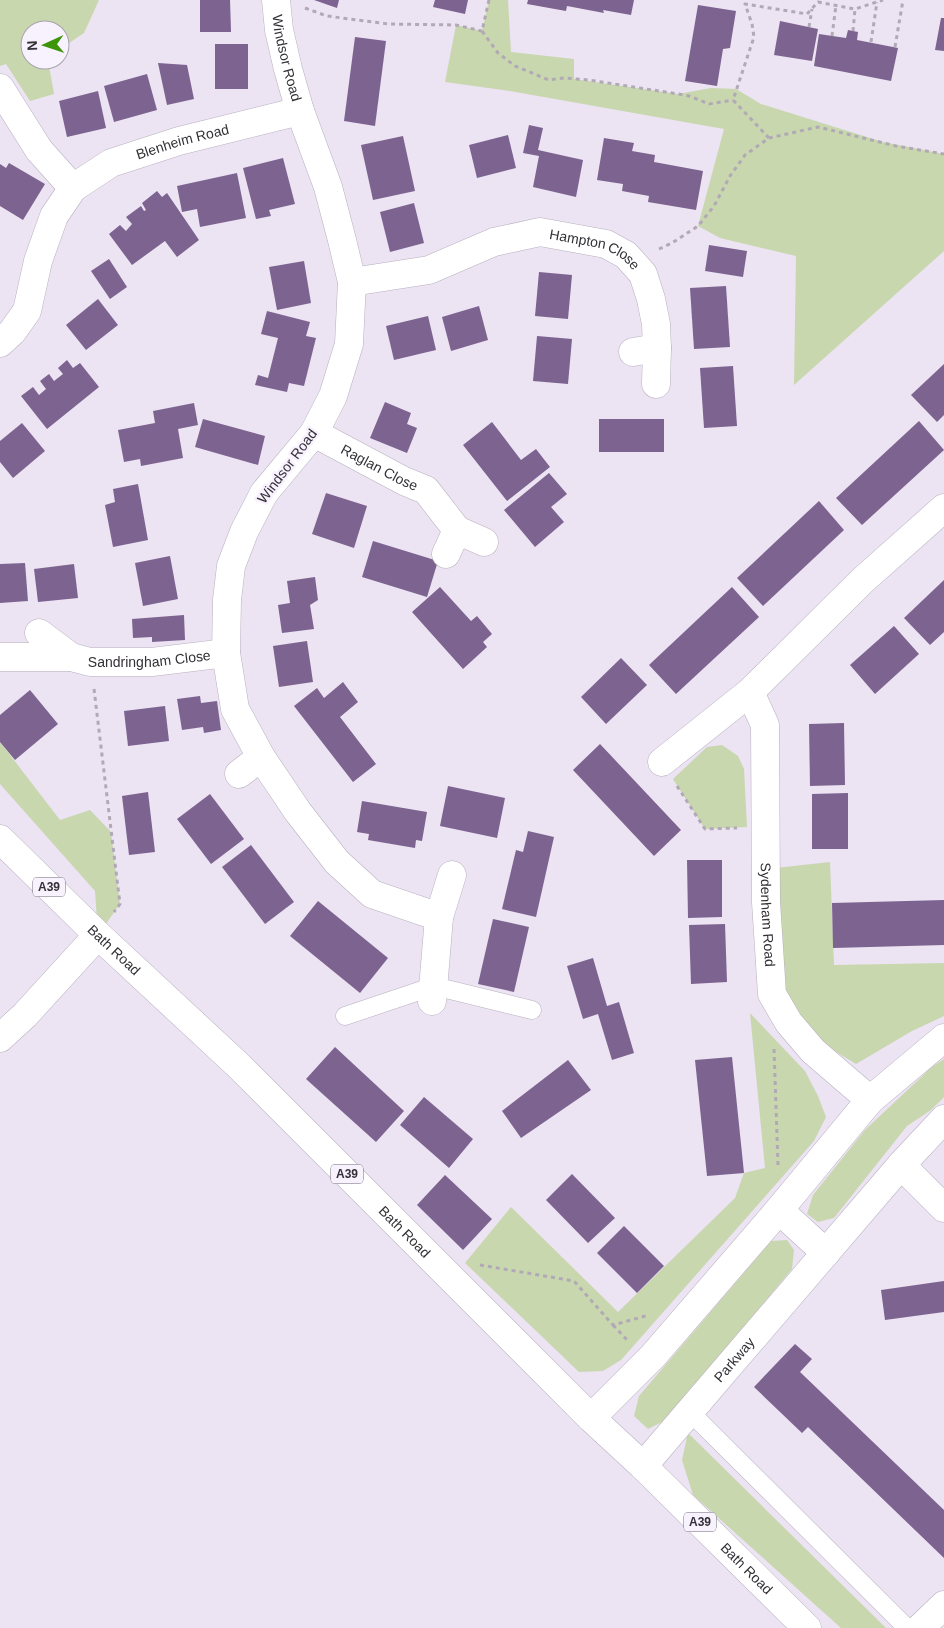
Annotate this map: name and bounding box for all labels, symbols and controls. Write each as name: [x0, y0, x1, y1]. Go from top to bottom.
street label: Windsor Road: [269, 14, 305, 103]
north arrow: [20, 20, 70, 70]
text: N: [24, 40, 40, 51]
street label: Blenheim Road: [134, 121, 231, 162]
street label: Hampton Close: [548, 226, 643, 273]
street label: Windsor Road: [254, 426, 320, 506]
street label: Raglan Close: [338, 441, 420, 494]
street label: Sandringham Close: [88, 647, 212, 670]
street label: Sydenham Road: [758, 863, 778, 967]
road number: A39: [33, 878, 65, 896]
street label: Bath Road: [84, 921, 144, 978]
road number: A39: [331, 1164, 363, 1184]
street label: Bath Road: [376, 1203, 434, 1261]
street label: Parkway: [711, 1334, 758, 1385]
road number: A39: [684, 1512, 716, 1531]
street label: Bath Road: [718, 1539, 776, 1597]

